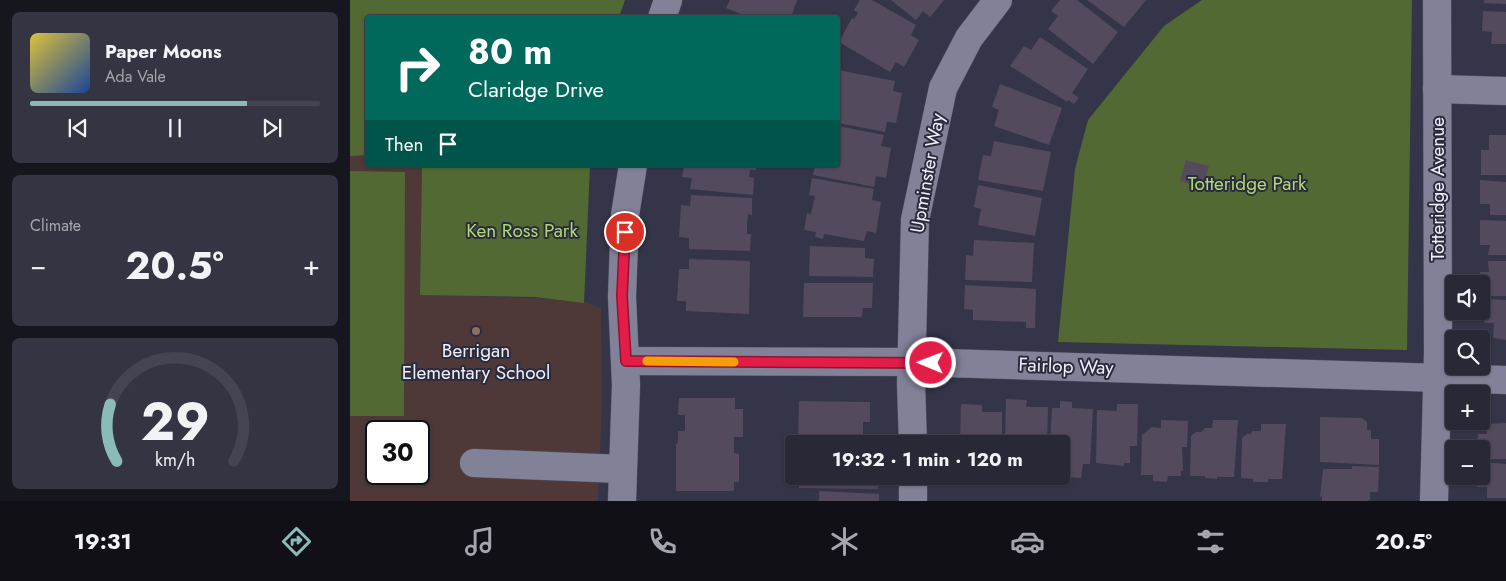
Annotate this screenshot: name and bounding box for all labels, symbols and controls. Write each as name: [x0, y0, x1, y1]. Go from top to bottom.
text: 80 m: [468, 27, 552, 77]
icon: right: [385, 35, 450, 100]
text: Paper Moons: [105, 38, 222, 65]
text: Ada Vale: [105, 65, 166, 88]
text: Claridge Drive: [468, 73, 604, 105]
street label: Upminster Way: [903, 110, 951, 235]
icon: previous: [64, 114, 92, 142]
icon: pause: [161, 114, 189, 142]
icon: next: [258, 114, 286, 142]
street label: Totteridge Avenue: [1424, 117, 1451, 261]
icon: arrive: [434, 130, 462, 158]
text: Then: [385, 131, 424, 158]
park label: Totteridge Park: [1188, 170, 1307, 197]
pin: [604, 211, 646, 253]
text: Climate: [30, 214, 81, 237]
park label: Ken Ross Park: [466, 217, 578, 244]
icon: arrive: [611, 218, 639, 246]
text: 20.5°: [126, 238, 224, 293]
text: −: [30, 245, 47, 286]
text: +: [303, 245, 320, 286]
map controls: [1445, 275, 1490, 485]
button: sound: [1445, 275, 1490, 320]
marker: Berrigan Elementary School: [470, 325, 482, 337]
button: search: [1445, 330, 1490, 375]
position arrow: [904, 336, 956, 388]
place label: Berrigan Elementary School: [402, 337, 550, 386]
street label: Fairlop Way: [1018, 351, 1115, 381]
text: 29: [141, 384, 209, 460]
button: +: [1445, 385, 1490, 430]
speed limit sign: 30: [365, 420, 430, 485]
button: −: [1445, 440, 1490, 485]
text: 19:32 · 1 min · 120 m: [832, 446, 1023, 473]
text: km/h: [155, 447, 195, 473]
icon: directions: [279, 524, 314, 559]
icon: music: [462, 524, 497, 559]
icon: phone: [645, 524, 680, 559]
icon: climate: [827, 524, 862, 559]
icon: car: [1010, 524, 1045, 559]
icon: filters: [1193, 524, 1228, 559]
text: 19:31: [74, 525, 132, 557]
text: 20.5°: [1375, 525, 1432, 557]

